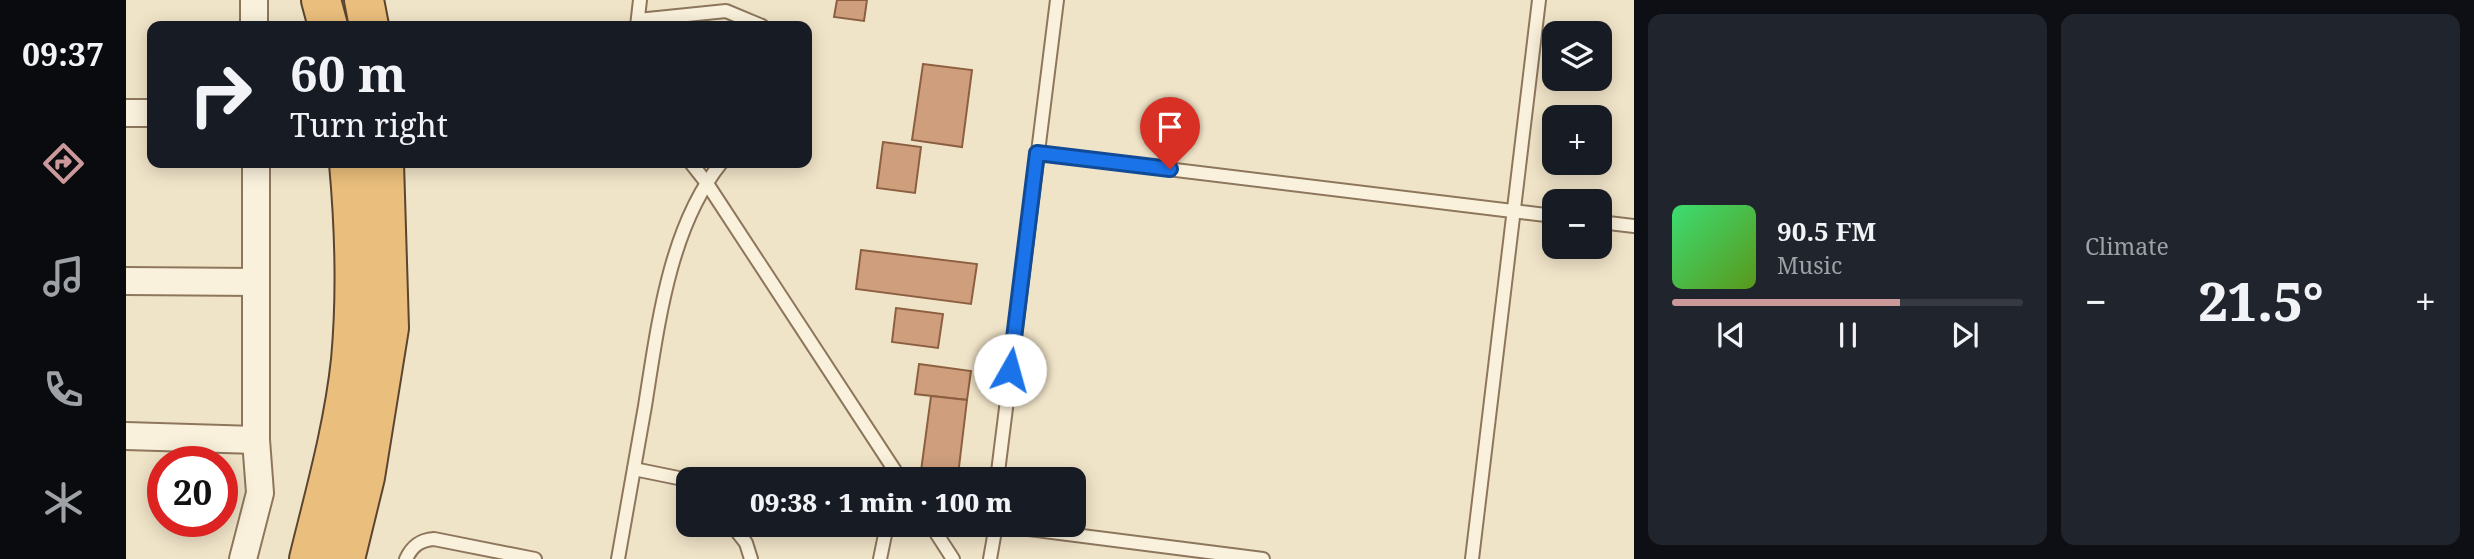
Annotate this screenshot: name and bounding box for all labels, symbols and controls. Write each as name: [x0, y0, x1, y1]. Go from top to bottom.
map controls: [1542, 21, 1612, 259]
button: layers: [1542, 21, 1612, 91]
text: 09:37: [22, 32, 104, 75]
text: 60 m: [290, 40, 406, 106]
icon: right: [175, 49, 266, 140]
pin: [1140, 97, 1200, 169]
text: Turn right: [290, 103, 448, 146]
button: +: [1542, 105, 1612, 175]
icon: arrive: [1151, 108, 1189, 146]
icon: directions: [39, 139, 88, 188]
button: −: [1542, 189, 1612, 259]
text: 90.5 FM: [1777, 213, 1876, 249]
text: Climate: [2085, 230, 2169, 262]
text: Music: [1777, 249, 1842, 281]
icon: music: [39, 252, 88, 301]
text: 21.5°: [2198, 265, 2324, 336]
text: −: [2085, 275, 2107, 327]
text: +: [2415, 275, 2436, 327]
icon: previous: [1712, 316, 1750, 354]
icon: pause: [1829, 316, 1867, 354]
icon: next: [1946, 316, 1984, 354]
position arrow: [973, 333, 1047, 407]
icon: phone: [39, 365, 88, 414]
speed limit sign: 20: [147, 446, 238, 537]
icon: climate: [39, 478, 88, 527]
text: 09:38 · 1 min · 100 m: [750, 484, 1012, 520]

